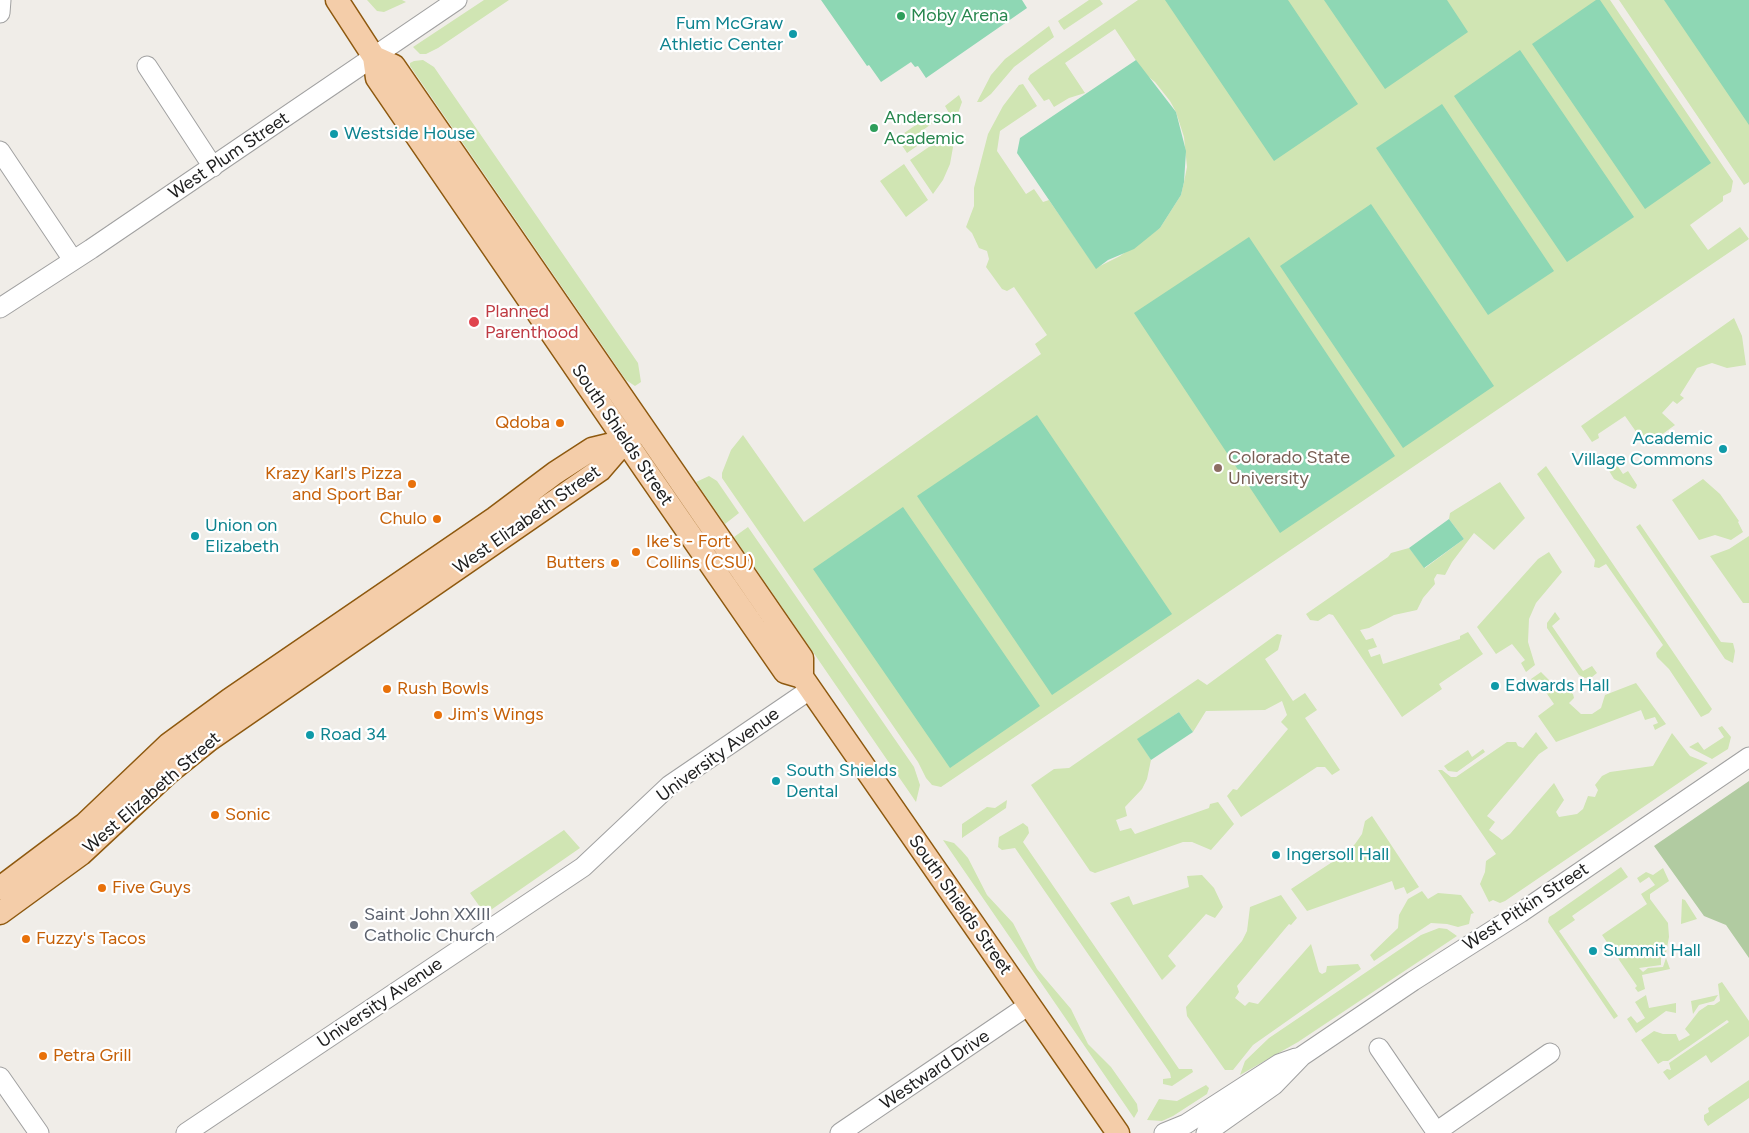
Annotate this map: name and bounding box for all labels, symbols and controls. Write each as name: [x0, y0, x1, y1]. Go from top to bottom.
place label: Moby Arena: [911, 5, 1008, 27]
marker: Moby Arena: [895, 10, 907, 22]
place label: Fum McGraw Athletic Center: [659, 13, 783, 56]
marker: Fum McGraw Athletic Center: [787, 28, 799, 40]
place label: Anderson Academic: [884, 107, 965, 150]
street label: West Plum Street: [165, 108, 293, 204]
marker: Anderson Academic: [868, 122, 880, 134]
place label: Westside House: [344, 123, 475, 145]
marker: Westside House: [328, 128, 340, 140]
place label: Planned Parenthood: [485, 301, 579, 344]
marker: Planned Parenthood: [467, 315, 481, 329]
street label: South Shields Street: [567, 360, 677, 510]
place label: Qdoba: [495, 412, 550, 434]
marker: Qdoba: [554, 417, 566, 429]
place label: Academic Village Commons: [1571, 428, 1713, 470]
marker: Academic Village Commons: [1717, 443, 1729, 455]
place label: Colorado State University: [1228, 447, 1350, 489]
street label: West Elizabeth Street: [449, 461, 605, 579]
marker: Colorado State University: [1212, 462, 1224, 474]
place label: Krazy Karl's Pizza and Sport Bar: [265, 463, 402, 506]
marker: Krazy Karl's Pizza and Sport Bar: [406, 478, 418, 490]
place label: Chulo: [380, 508, 427, 530]
marker: Chulo: [431, 513, 443, 525]
place label: Union on Elizabeth: [205, 515, 279, 558]
marker: Union on Elizabeth: [189, 530, 201, 542]
place label: Ike's - Fort Collins (CSU): [646, 531, 754, 574]
marker: Ike's - Fort Collins (CSU): [630, 546, 642, 558]
place label: Butters: [546, 552, 605, 574]
marker: Butters: [609, 557, 621, 569]
place label: Edwards Hall: [1505, 675, 1609, 697]
place label: Rush Bowls: [397, 678, 489, 700]
marker: Edwards Hall: [1489, 680, 1501, 692]
marker: Rush Bowls: [381, 683, 393, 695]
street label: University Avenue: [653, 703, 783, 807]
place label: Jim's Wings: [448, 704, 544, 726]
marker: Jim's Wings: [432, 709, 444, 721]
place label: Road 34: [320, 724, 387, 746]
street label: West Elizabeth Street: [79, 727, 225, 859]
marker: Road 34: [304, 729, 316, 741]
place label: South Shields Dental: [786, 760, 897, 802]
marker: South Shields Dental: [770, 775, 782, 787]
place label: Sonic: [225, 804, 270, 826]
marker: Sonic: [209, 809, 221, 821]
street label: South Shields Street: [904, 831, 1016, 979]
place label: Ingersoll Hall: [1286, 844, 1389, 866]
marker: Ingersoll Hall: [1270, 849, 1282, 861]
street label: West Pitkin Street: [1459, 858, 1593, 956]
place label: Five Guys: [112, 877, 191, 899]
marker: Five Guys: [96, 882, 108, 894]
place label: Saint John XXIII Catholic Church: [364, 904, 495, 946]
marker: Saint John XXIII Catholic Church: [348, 919, 360, 931]
place label: Fuzzy's Tacos: [36, 928, 146, 950]
marker: Fuzzy's Tacos: [20, 933, 32, 945]
place label: Summit Hall: [1603, 940, 1701, 962]
marker: Summit Hall: [1587, 945, 1599, 957]
street label: University Avenue: [313, 953, 447, 1053]
street label: Westward Drive: [876, 1025, 994, 1115]
place label: Petra Grill: [53, 1045, 131, 1067]
marker: Petra Grill: [37, 1050, 49, 1062]

